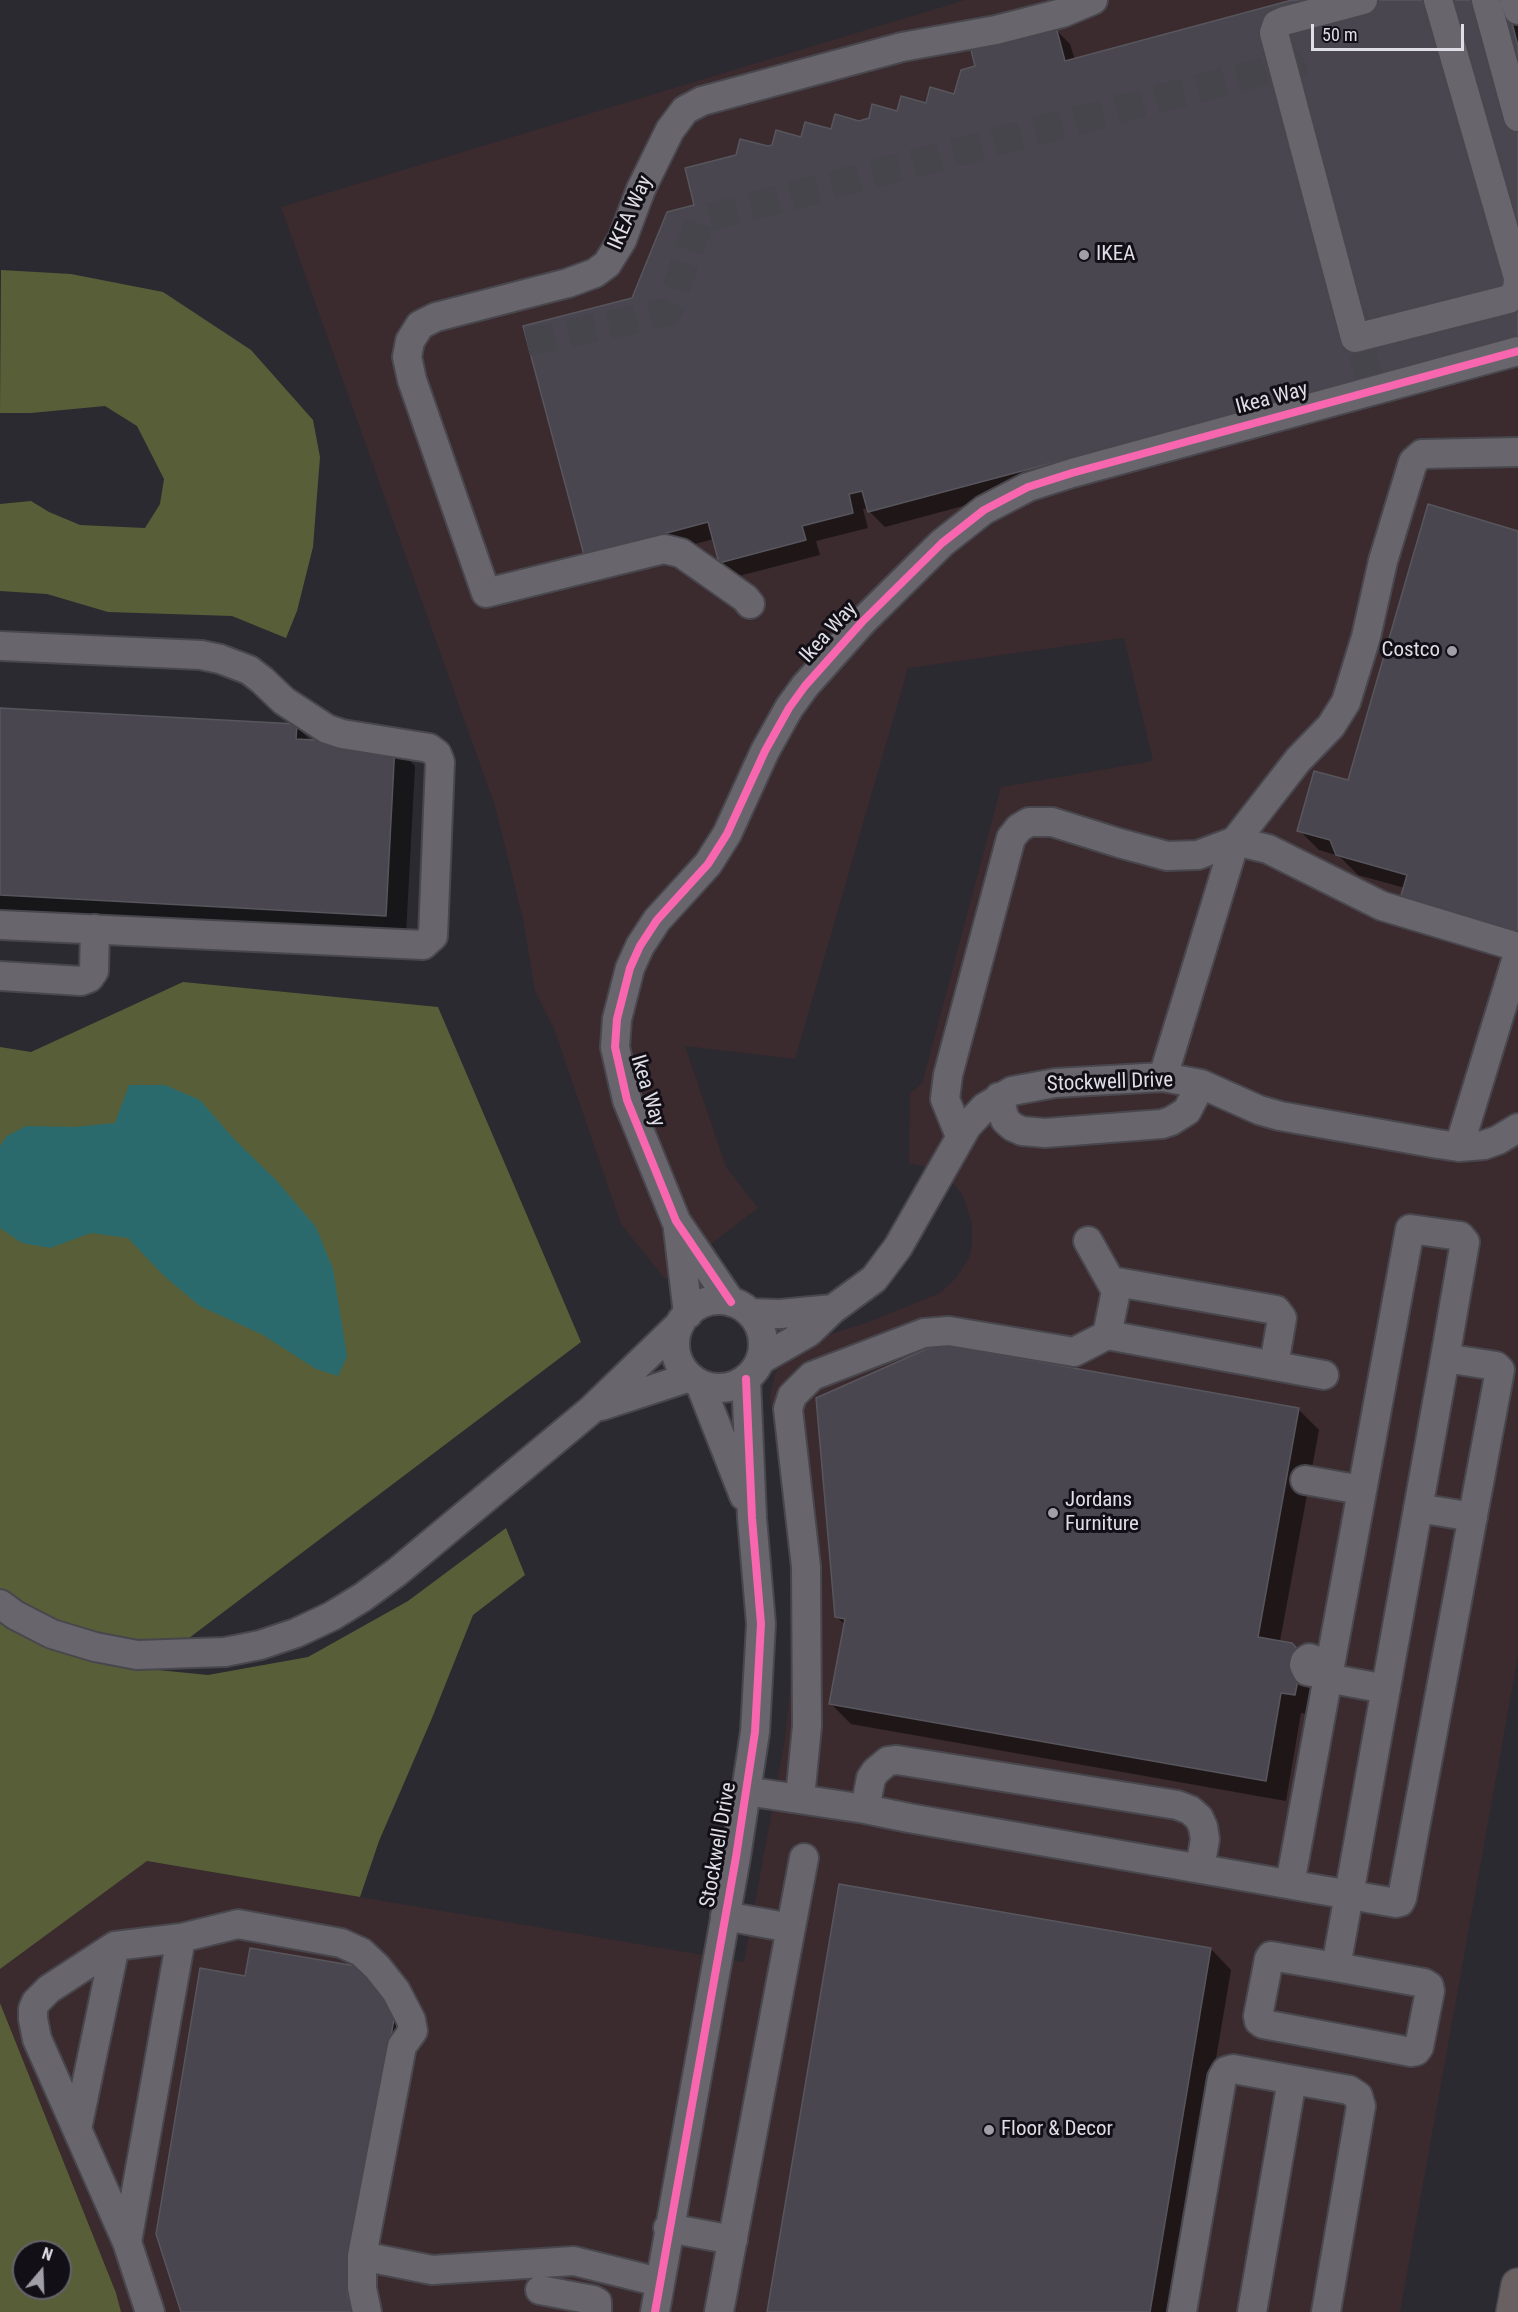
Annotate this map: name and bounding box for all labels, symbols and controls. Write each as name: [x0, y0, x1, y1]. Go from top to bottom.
scale bar: [1314, 12, 1467, 50]
text: 50 m: [1322, 24, 1357, 45]
street label: IKEA Way: [604, 172, 658, 254]
place label: IKEA: [1096, 242, 1135, 268]
marker: IKEA: [1077, 248, 1091, 262]
street label: Ikea Way: [1233, 377, 1311, 421]
street label: Ikea Way: [795, 597, 863, 669]
place label: Costco: [1382, 638, 1440, 664]
marker: Costco: [1445, 644, 1459, 658]
street label: Ikea Way: [624, 1052, 670, 1130]
street label: Stockwell Drive: [1046, 1068, 1174, 1098]
place label: Jordans Furniture: [1065, 1488, 1139, 1538]
marker: Jordans Furniture: [1046, 1506, 1060, 1520]
street label: Stockwell Drive: [696, 1781, 742, 1909]
place label: Floor & Decor: [1001, 2117, 1113, 2143]
marker: Floor & Decor: [982, 2123, 996, 2137]
north arrow: [12, 2240, 72, 2300]
text: N: [40, 2244, 55, 2265]

